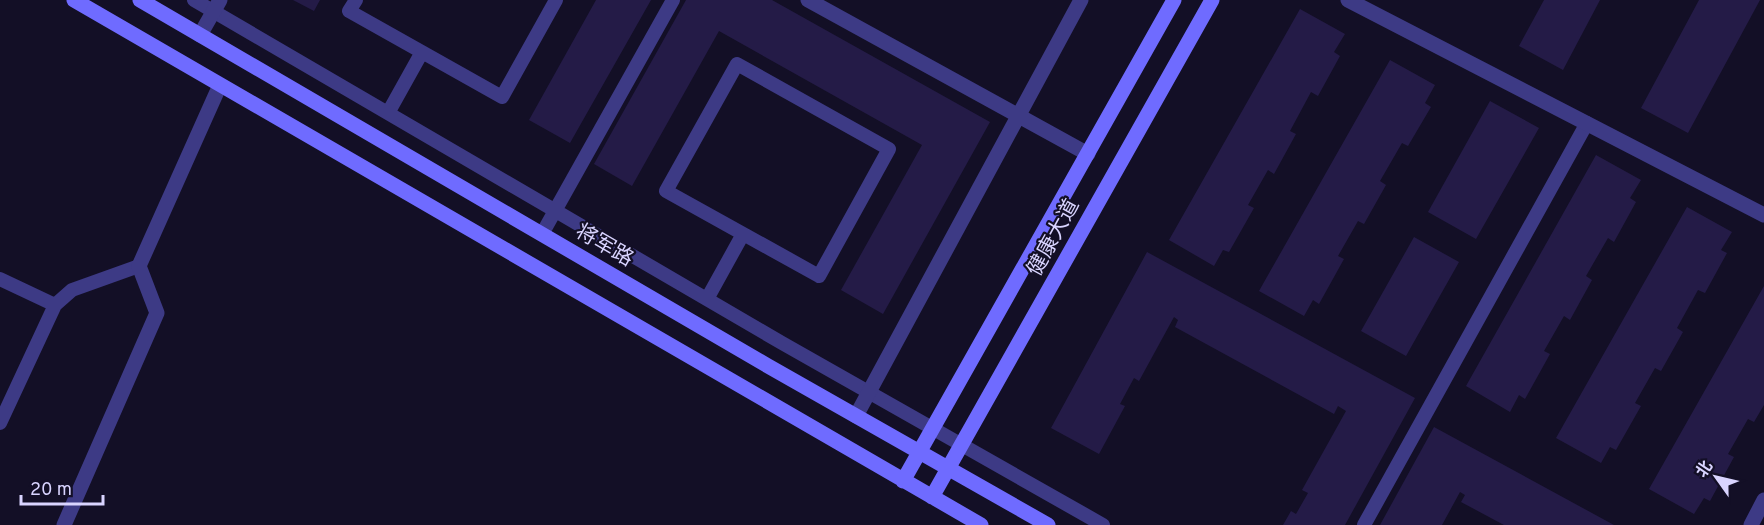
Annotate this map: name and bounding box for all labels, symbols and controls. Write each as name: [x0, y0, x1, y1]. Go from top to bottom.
street label: 健康大道: [1022, 195, 1086, 281]
street label: 将军路: [570, 219, 638, 273]
north arrow: [1686, 447, 1746, 507]
text: 北: [1692, 457, 1718, 482]
scale bar: [21, 468, 104, 506]
text: 20 m: [30, 479, 72, 502]

